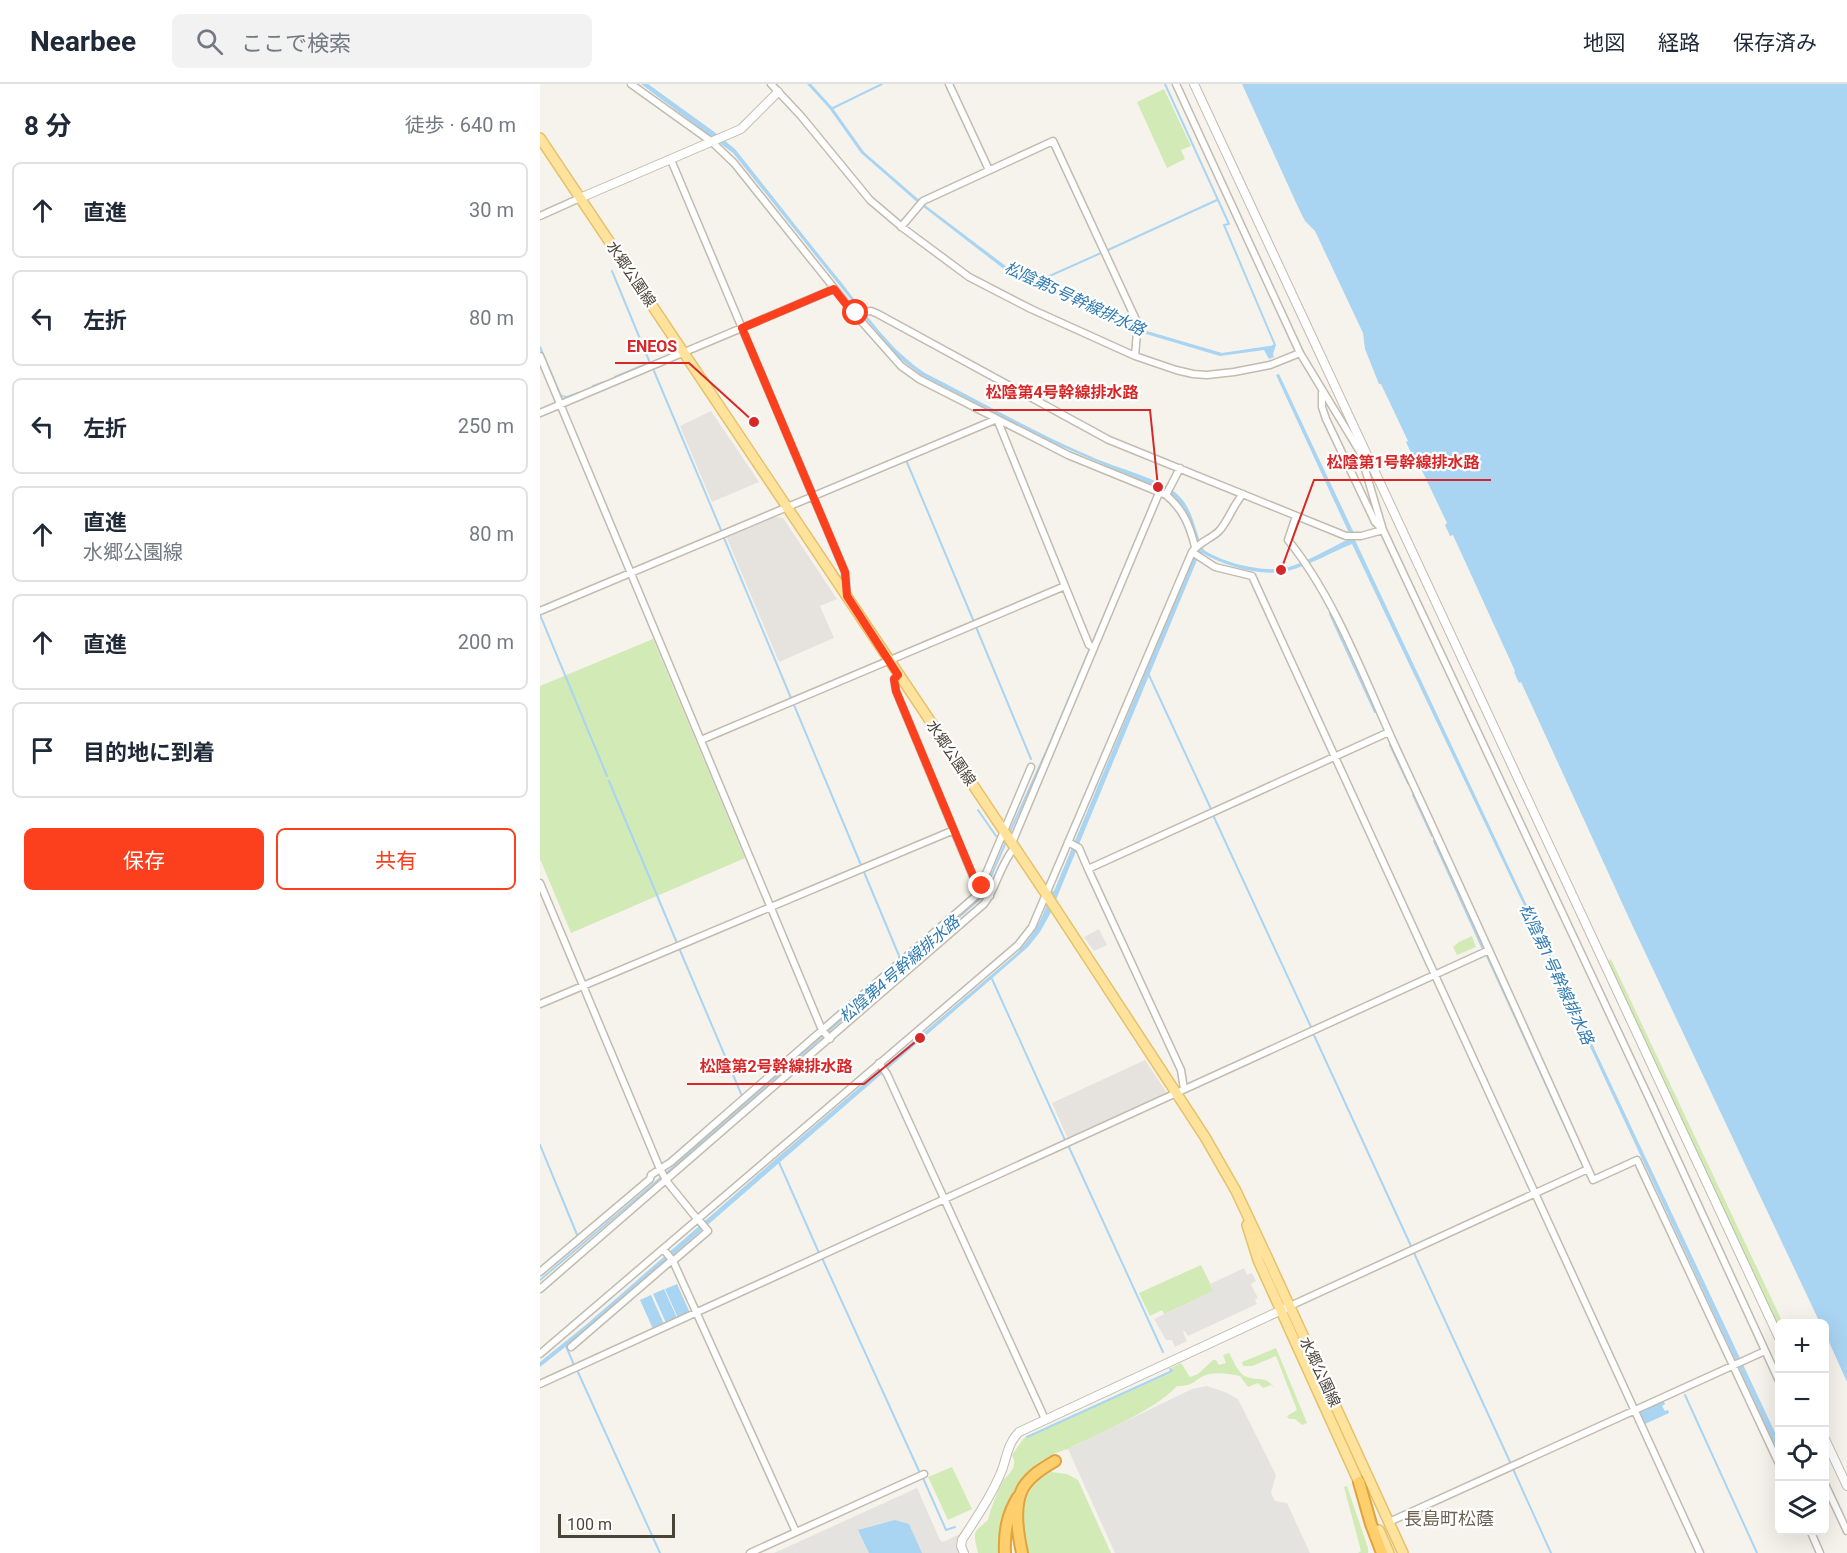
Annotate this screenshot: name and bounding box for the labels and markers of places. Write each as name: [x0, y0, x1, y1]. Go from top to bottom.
callout: ENEOS: [615, 329, 689, 363]
callout: 松陰第4号幹線排水路: [973, 376, 1150, 410]
callout: 松陰第1号幹線排水路: [1314, 446, 1491, 480]
callout: 松陰第2号幹線排水路: [687, 1050, 864, 1084]

